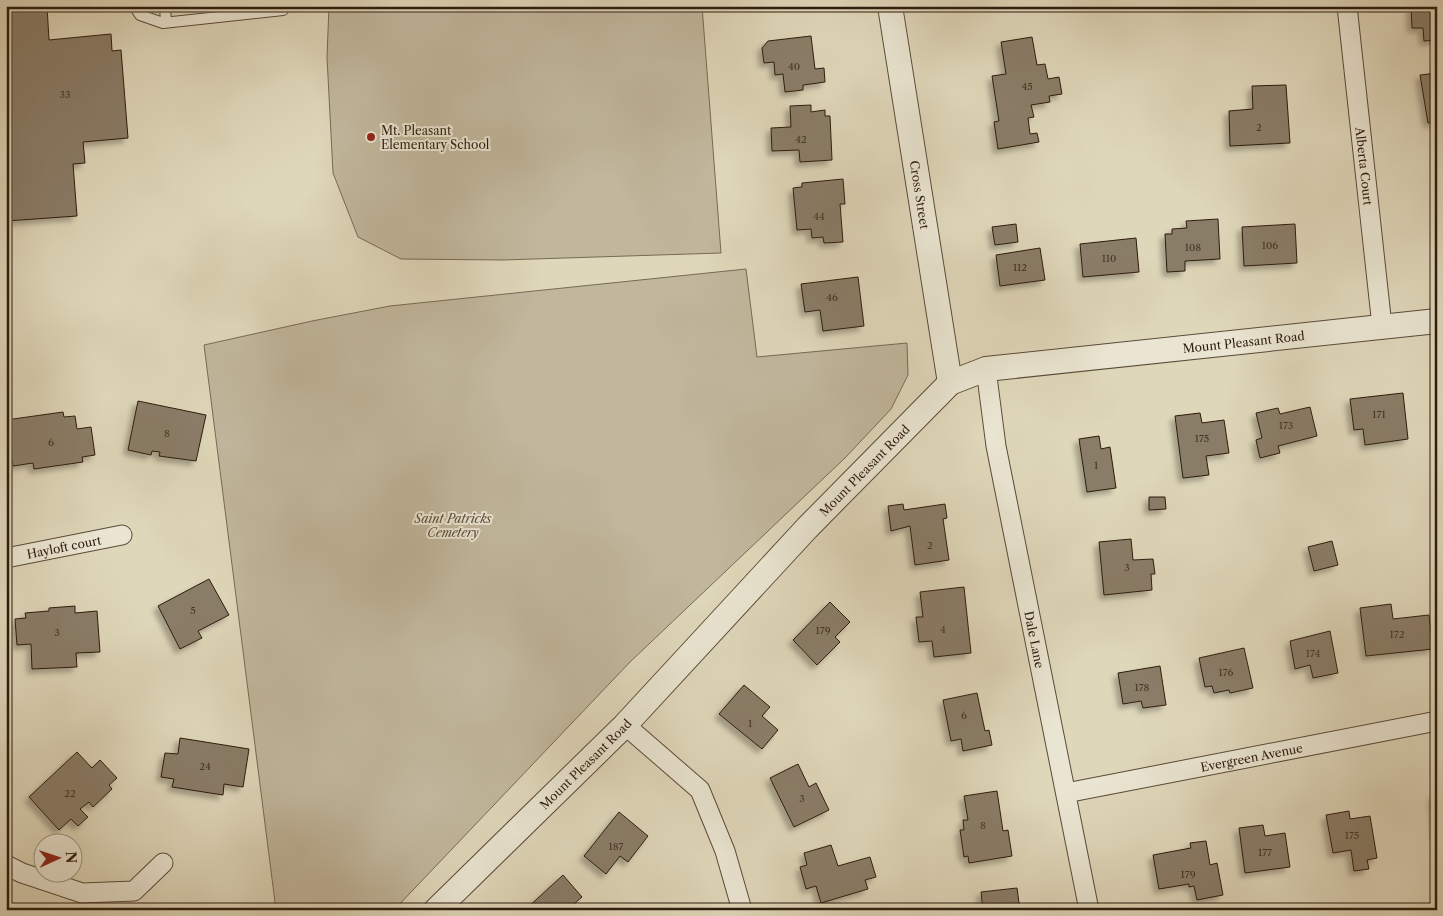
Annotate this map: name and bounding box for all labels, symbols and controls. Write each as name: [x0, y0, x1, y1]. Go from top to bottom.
house number: 40: [788, 60, 800, 73]
house number: 45: [1021, 80, 1033, 93]
house number: 33: [59, 88, 71, 101]
house number: 2: [1256, 121, 1262, 134]
place label: Mt. Pleasant Elementary School: [381, 123, 490, 152]
street label: Alberta Court: [1353, 125, 1376, 207]
marker: Mt. Pleasant Elementary School: [365, 131, 377, 143]
house number: 42: [795, 133, 807, 146]
street label: Cross Street: [907, 159, 933, 231]
house number: 44: [813, 210, 825, 223]
house number: 106: [1262, 239, 1278, 252]
house number: 108: [1185, 241, 1201, 254]
house number: 110: [1102, 252, 1116, 265]
house number: 112: [1013, 261, 1027, 274]
house number: 46: [826, 291, 838, 304]
street label: Mount Pleasant Road: [1182, 328, 1306, 356]
house number: 171: [1372, 408, 1386, 421]
house number: 173: [1279, 419, 1293, 432]
street label: Mount Pleasant Road: [816, 421, 913, 519]
house number: 8: [164, 427, 170, 440]
house number: 175: [1195, 432, 1209, 445]
house number: 6: [48, 436, 54, 449]
house number: 1: [1094, 459, 1099, 472]
park label: Saint Patricks Cemetery: [414, 511, 492, 540]
street label: Hayloft court: [25, 532, 103, 561]
house number: 2: [927, 539, 933, 552]
house number: 3: [1124, 561, 1130, 574]
house number: 5: [190, 604, 196, 617]
street label: Dale Lane: [1022, 610, 1048, 670]
house number: 4: [940, 623, 946, 636]
house number: 179: [816, 624, 831, 637]
house number: 3: [54, 626, 60, 639]
house number: 172: [1390, 628, 1405, 641]
house number: 174: [1306, 647, 1321, 660]
house number: 176: [1219, 666, 1234, 679]
house number: 178: [1134, 681, 1150, 694]
house number: 6: [961, 709, 967, 722]
street label: Mount Pleasant Road: [536, 715, 635, 812]
house number: 1: [748, 717, 753, 730]
street label: Evergreen Avenue: [1199, 740, 1304, 774]
house number: 24: [199, 760, 211, 773]
house number: 22: [64, 787, 76, 800]
house number: 3: [799, 792, 805, 805]
house number: 8: [980, 819, 986, 832]
house number: 175: [1345, 829, 1359, 842]
north arrow: [32, 834, 82, 884]
house number: 187: [608, 840, 624, 853]
house number: 177: [1258, 846, 1272, 859]
text: N: [62, 851, 80, 864]
house number: 179: [1181, 868, 1196, 881]

